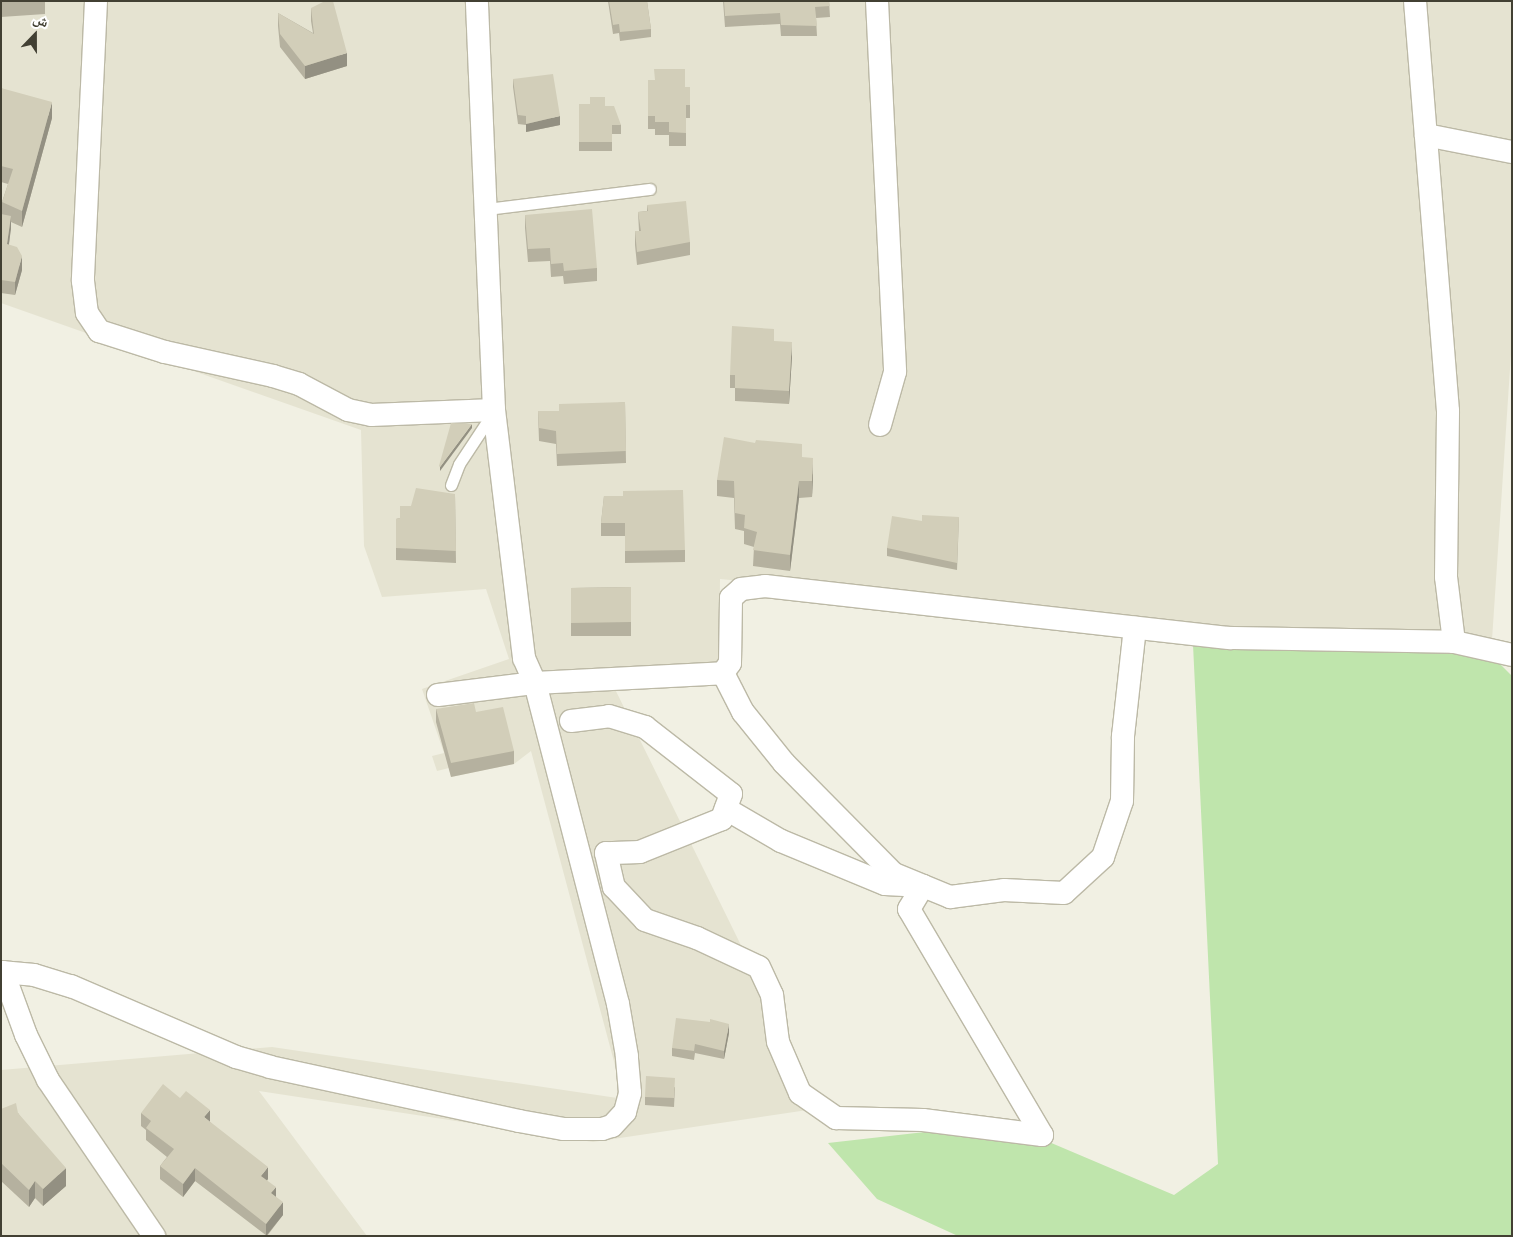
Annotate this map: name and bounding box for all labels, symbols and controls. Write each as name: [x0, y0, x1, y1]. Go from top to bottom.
text: ش: [30, 9, 51, 32]
north arrow: [10, 10, 60, 60]

